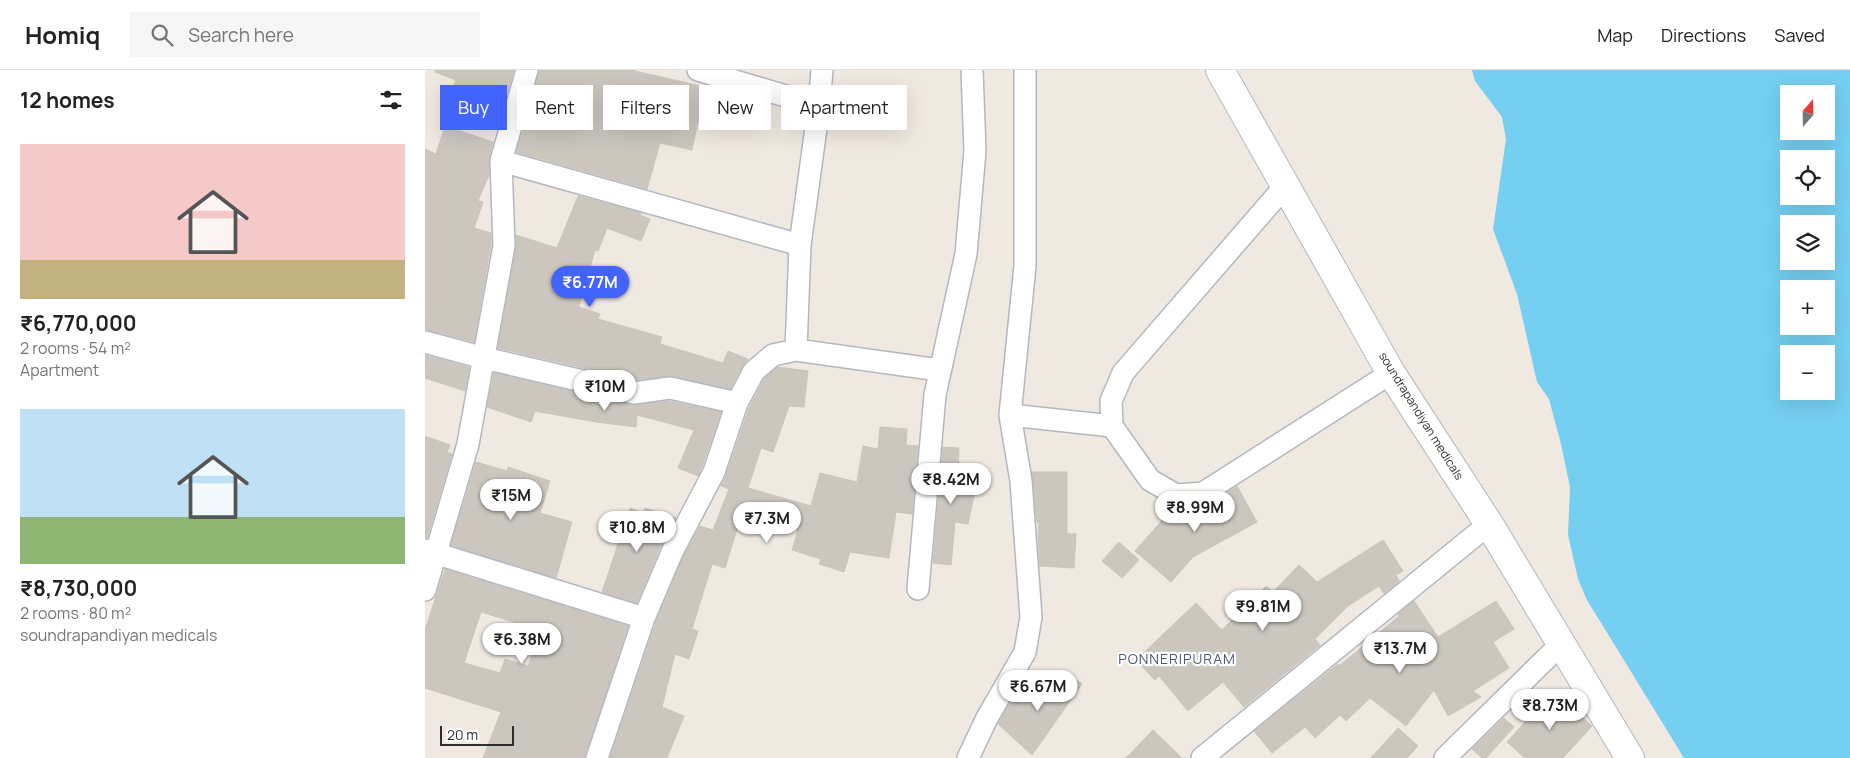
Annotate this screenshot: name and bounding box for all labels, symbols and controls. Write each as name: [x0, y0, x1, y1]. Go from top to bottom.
search box: [130, 12, 480, 57]
text: Homiq: [25, 18, 100, 51]
icon: search: [148, 21, 176, 49]
text: Search here: [188, 22, 294, 48]
text: Map: [1597, 23, 1633, 47]
text: Directions: [1661, 23, 1746, 47]
text: Saved: [1774, 23, 1825, 47]
chip: Buy: [440, 85, 507, 130]
chip: Rent: [517, 85, 593, 130]
chip: Filters: [603, 85, 689, 130]
chip: New: [699, 85, 771, 130]
chip: Apartment: [781, 85, 907, 130]
north arrow: [1780, 85, 1835, 140]
map controls: [1780, 85, 1835, 400]
text: 12 homes: [20, 86, 115, 114]
icon: filters: [377, 86, 405, 114]
button: locate: [1780, 150, 1835, 205]
icon: home: [168, 177, 258, 267]
button: layers: [1780, 215, 1835, 270]
pin: ₹6.77M: [549, 266, 631, 308]
text: ₹6.77M: [562, 271, 618, 293]
button: +: [1780, 280, 1835, 335]
text: ₹6,770,000: [20, 309, 137, 337]
text: 2 rooms · 54 m²: [20, 337, 131, 359]
button: −: [1780, 345, 1835, 400]
street label: soundrapandiyan medicals: [1375, 348, 1468, 483]
text: Apartment: [20, 359, 99, 381]
pin: ₹10M: [575, 370, 635, 412]
text: ₹10M: [584, 375, 626, 397]
icon: home: [168, 442, 258, 532]
pin: ₹8.42M: [910, 462, 992, 505]
text: ₹8.42M: [922, 468, 980, 490]
pin: ₹15M: [481, 478, 541, 521]
text: ₹15M: [491, 484, 531, 506]
pin: ₹8.99M: [1154, 490, 1236, 533]
text: ₹8.99M: [1166, 496, 1224, 518]
pin: ₹7.3M: [732, 502, 802, 544]
text: ₹7.3M: [744, 507, 790, 529]
pin: ₹10.8M: [596, 510, 678, 553]
text: ₹10.8M: [609, 516, 665, 538]
text: ₹8,730,000: [20, 574, 137, 602]
pin: ₹9.81M: [1222, 590, 1304, 632]
text: ₹9.81M: [1235, 595, 1291, 617]
text: 2 rooms · 80 m²: [20, 602, 131, 624]
pin: ₹6.38M: [481, 622, 563, 665]
text: soundrapandiyan medicals: [20, 624, 217, 646]
text: ₹6.38M: [493, 628, 551, 650]
pin: ₹13.7M: [1359, 632, 1441, 674]
text: ₹13.7M: [1373, 637, 1427, 659]
district label: PONNERIPURAM: [1118, 649, 1236, 668]
pin: ₹6.67M: [997, 670, 1079, 712]
text: ₹6.67M: [1010, 675, 1066, 697]
pin: ₹8.73M: [1509, 688, 1591, 731]
text: ₹8.73M: [1522, 694, 1578, 716]
scale bar: [440, 723, 514, 746]
text: 20 m: [447, 725, 478, 744]

